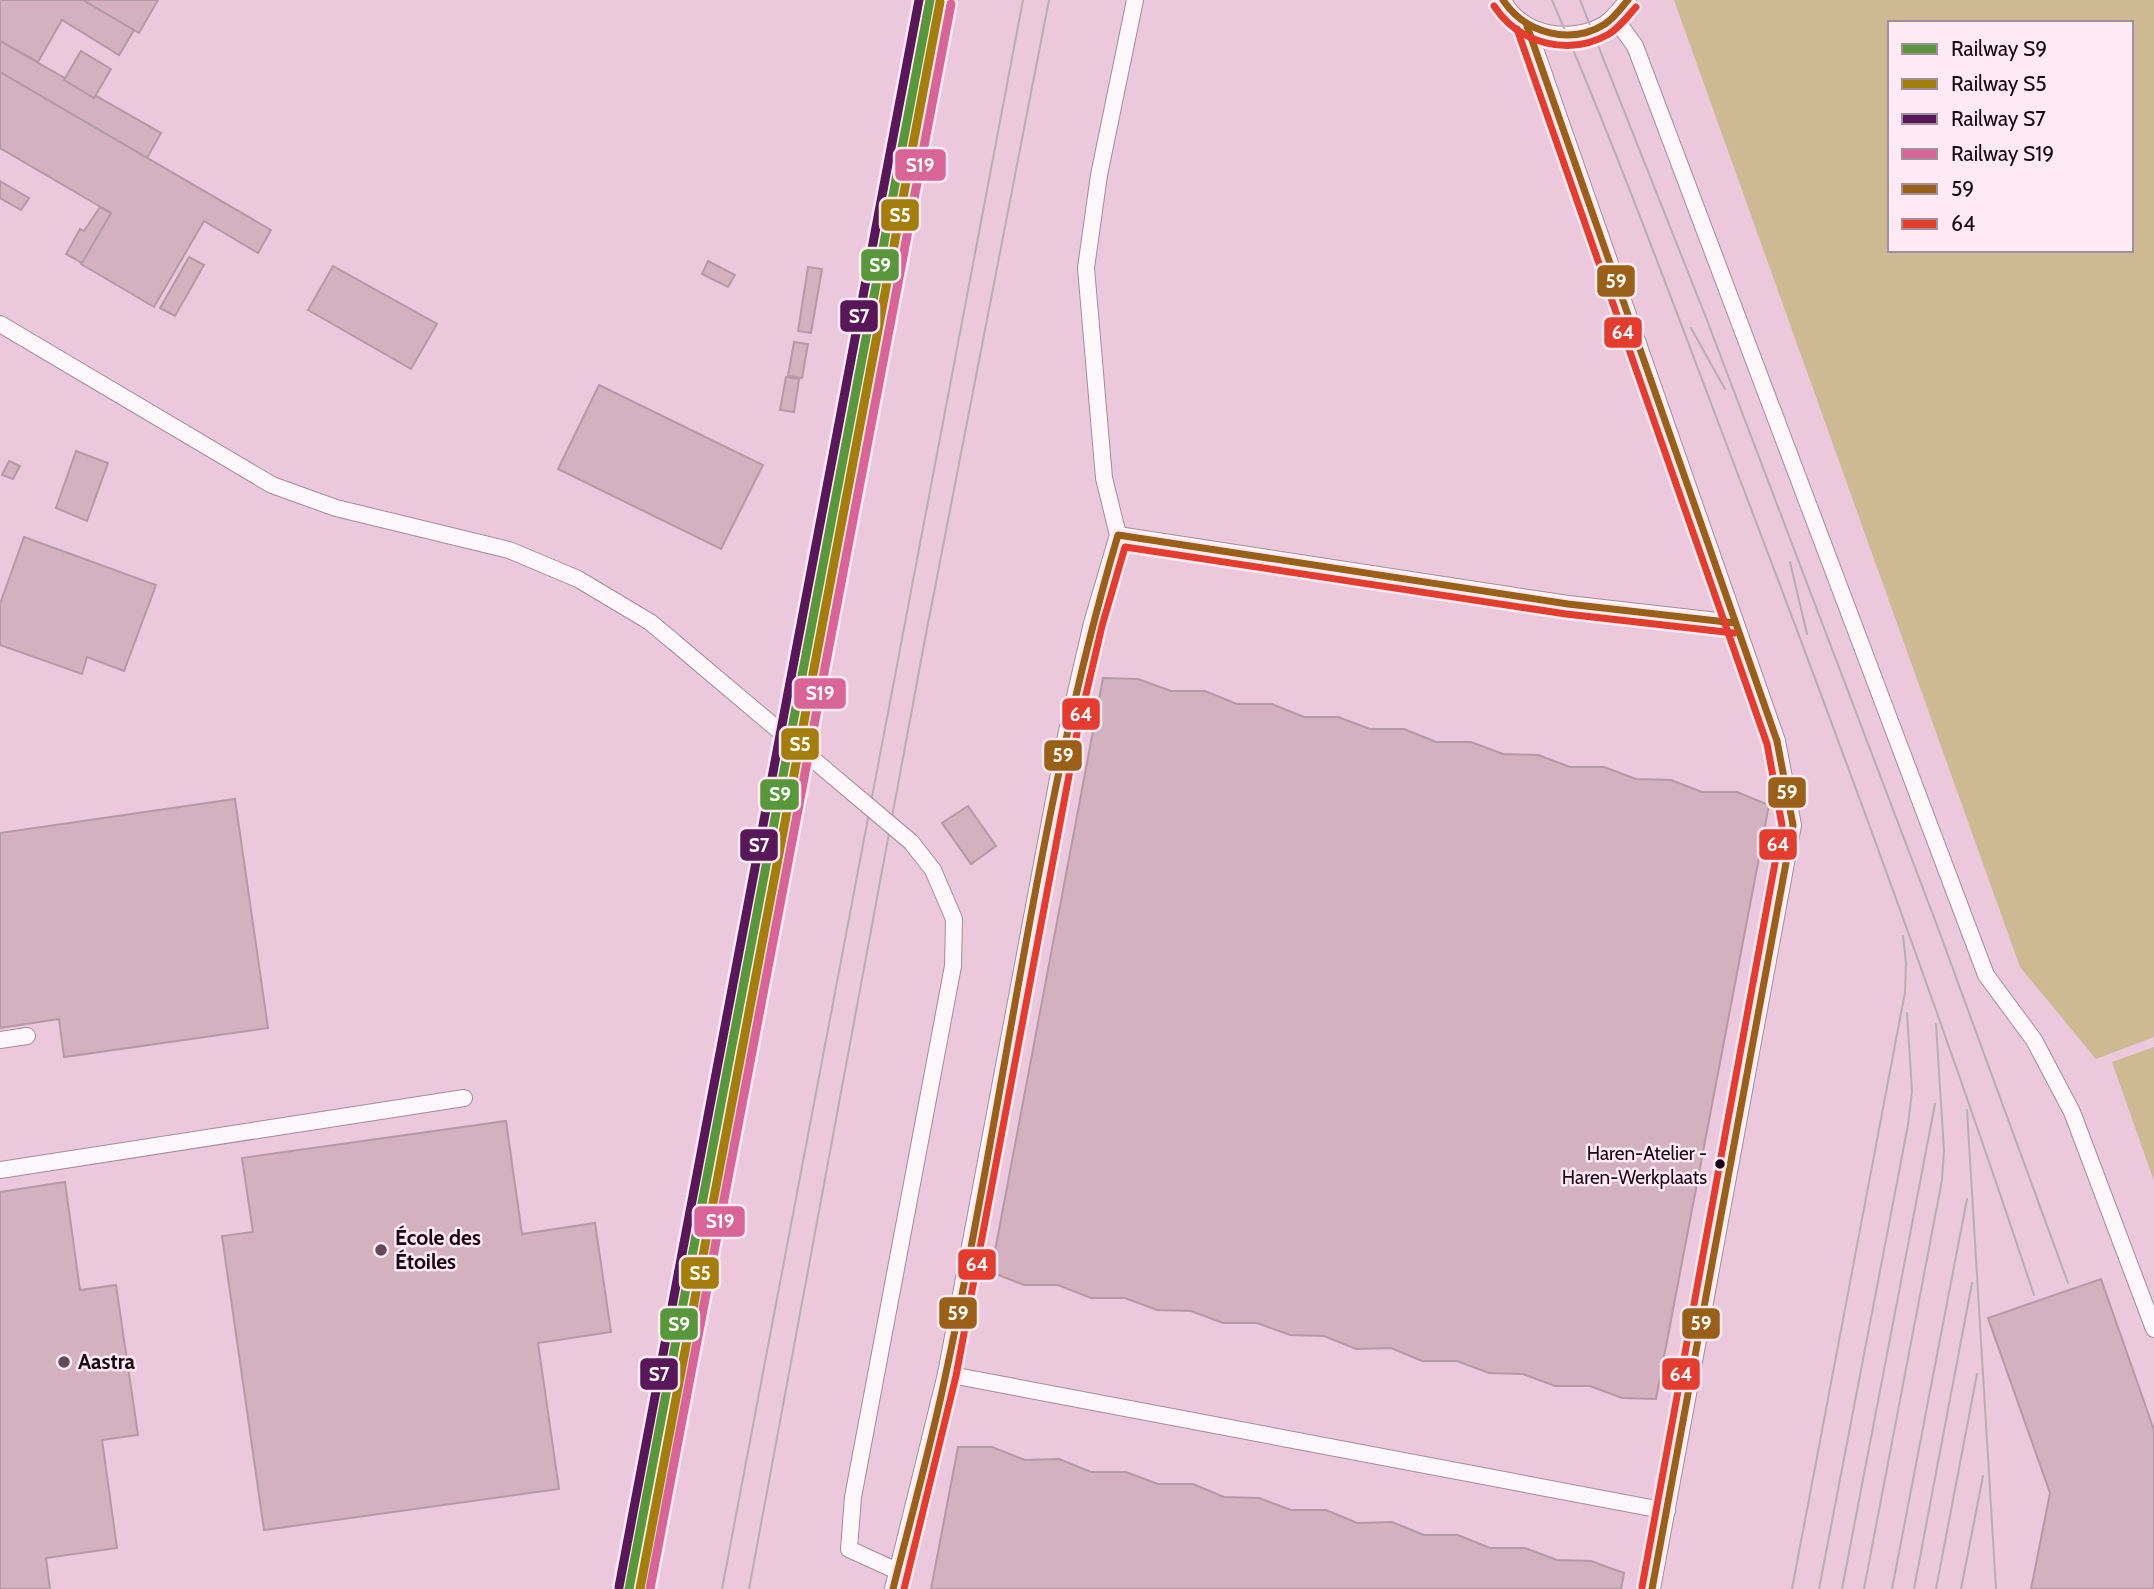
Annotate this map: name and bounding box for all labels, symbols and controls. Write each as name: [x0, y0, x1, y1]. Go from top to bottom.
legend: [1888, 21, 2133, 252]
text: Railway S9: [1951, 36, 2047, 61]
text: Railway S5: [1951, 71, 2047, 96]
text: Railway S7: [1951, 106, 2046, 131]
text: Railway S19: [1951, 141, 2054, 166]
line badge: S19: [894, 148, 947, 182]
text: S19: [906, 154, 934, 177]
text: 59: [1951, 176, 1974, 201]
line badge: S5: [880, 198, 920, 232]
text: S5: [889, 204, 911, 227]
text: 64: [1951, 211, 1975, 236]
line badge: S9: [860, 248, 900, 282]
text: S9: [869, 254, 891, 277]
line badge: 59: [1596, 264, 1636, 298]
text: 59: [1606, 270, 1626, 293]
line badge: S7: [839, 299, 879, 333]
text: S7: [849, 305, 870, 328]
line badge: 64: [1603, 316, 1643, 349]
text: 64: [1612, 321, 1634, 344]
line badge: S19: [793, 677, 847, 710]
text: S19: [806, 682, 834, 705]
line badge: 64: [1061, 697, 1101, 731]
text: 64: [1070, 703, 1092, 726]
line badge: S5: [780, 727, 820, 761]
text: S5: [789, 733, 811, 756]
line badge: 59: [1043, 739, 1083, 772]
text: 59: [1053, 744, 1073, 767]
line badge: 59: [1767, 776, 1807, 809]
line badge: S9: [759, 778, 800, 811]
text: 59: [1777, 781, 1797, 804]
text: S9: [769, 783, 791, 806]
line badge: S7: [739, 828, 779, 862]
line badge: 64: [1758, 828, 1798, 861]
text: 64: [1767, 833, 1789, 856]
text: S7: [749, 834, 770, 857]
place label: Haren-Atelier - Haren-Werkplaats: [1562, 1142, 1707, 1189]
marker: Haren-Atelier - Haren-Werkplaats: [1713, 1157, 1727, 1171]
line badge: S19: [693, 1205, 746, 1238]
text: S19: [706, 1210, 734, 1233]
place label: École des Étoiles: [395, 1225, 481, 1274]
marker: École des Étoiles: [373, 1242, 389, 1258]
line badge: 64: [957, 1248, 997, 1281]
text: 64: [966, 1253, 988, 1276]
line badge: S5: [680, 1256, 720, 1290]
text: S5: [689, 1262, 711, 1285]
line badge: 59: [938, 1296, 978, 1330]
text: 59: [948, 1302, 968, 1325]
line badge: S9: [659, 1307, 699, 1341]
line badge: 59: [1681, 1307, 1721, 1340]
text: 59: [1691, 1312, 1711, 1335]
text: S9: [668, 1313, 690, 1336]
place label: Aastra: [78, 1349, 135, 1374]
marker: Aastra: [56, 1354, 72, 1370]
line badge: S7: [639, 1357, 679, 1391]
line badge: 64: [1661, 1357, 1701, 1391]
text: S7: [649, 1363, 670, 1386]
text: 64: [1670, 1363, 1692, 1386]

